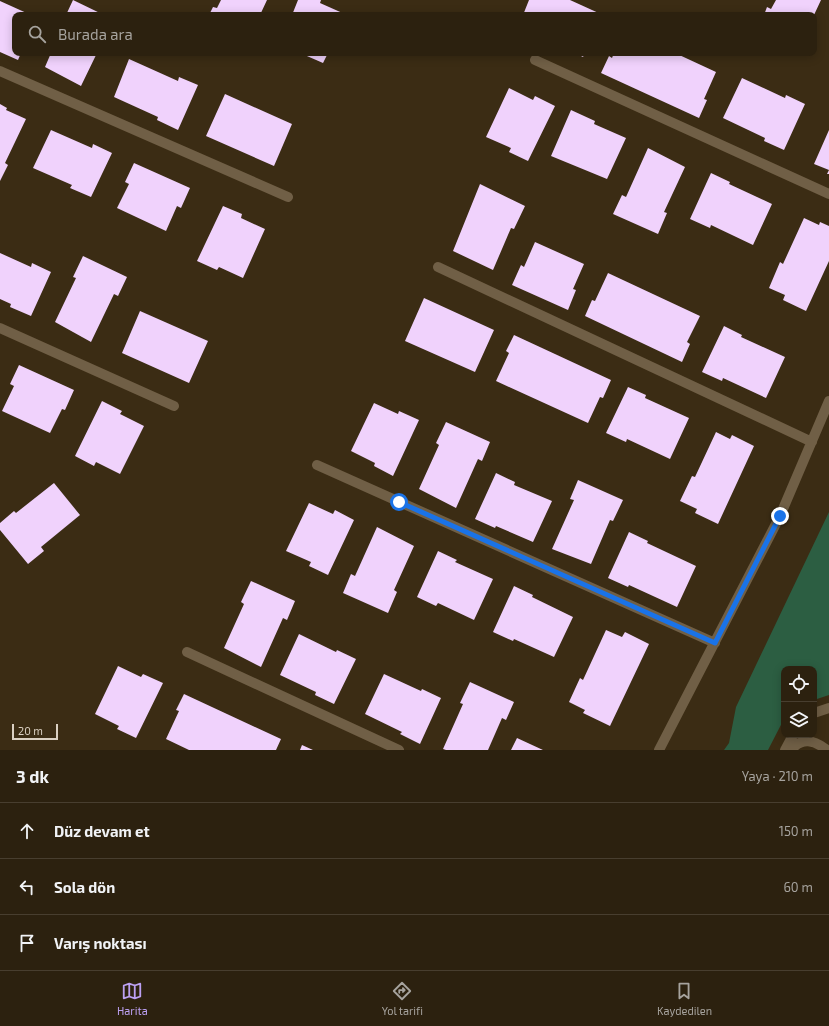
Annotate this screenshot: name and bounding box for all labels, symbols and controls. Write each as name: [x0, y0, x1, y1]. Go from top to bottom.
search box: [12, 12, 817, 56]
icon: search: [26, 23, 48, 45]
text: Burada ara: [58, 25, 133, 43]
route start: [390, 493, 408, 511]
route end: [771, 507, 789, 525]
map controls: [781, 666, 817, 738]
button: locate: [781, 666, 817, 702]
button: layers: [781, 702, 817, 738]
scale bar: [12, 722, 58, 741]
text: 20 m: [18, 724, 43, 737]
text: 3 dk: [16, 766, 49, 786]
text: Yaya · 210 m: [742, 768, 813, 784]
icon: ahead: [16, 820, 38, 842]
text: Düz devam et: [54, 822, 150, 840]
text: 150 m: [779, 823, 813, 839]
icon: left: [16, 876, 38, 898]
text: Sola dön: [54, 878, 115, 896]
text: 60 m: [783, 879, 813, 895]
icon: arrive: [16, 932, 38, 954]
text: Varış noktası: [54, 934, 147, 952]
tab: Harita: [117, 980, 148, 1017]
tab: Yol tarifi: [382, 980, 423, 1017]
tab: Kaydedilen: [657, 980, 712, 1017]

